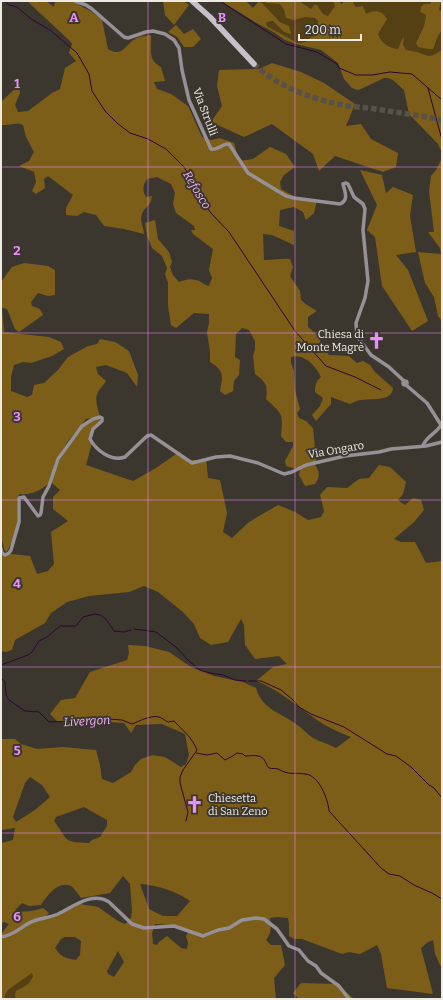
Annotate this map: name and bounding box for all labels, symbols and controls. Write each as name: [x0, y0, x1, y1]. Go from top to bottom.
text: A: [69, 10, 79, 25]
text: B: [218, 10, 226, 25]
scale bar: [299, 16, 361, 42]
text: 200 m: [305, 23, 341, 37]
text: 1: [14, 76, 20, 91]
street label: Via Strulli: [190, 86, 220, 138]
water label: Refosco: [180, 168, 214, 212]
text: 2: [13, 243, 21, 258]
place label: Chiesa di Monte Magrè: [297, 328, 365, 354]
church icon: Chiesa di Monte Magrè: [367, 330, 387, 350]
text: 3: [13, 409, 21, 424]
street label: Via Ongaro: [307, 439, 365, 461]
text: 4: [13, 576, 21, 591]
water label: Livergon: [63, 713, 111, 729]
text: 5: [13, 743, 21, 758]
place label: Chiesetta di San Zeno: [208, 792, 268, 818]
church icon: Chiesetta di San Zeno: [185, 794, 205, 814]
text: 6: [13, 909, 21, 924]

